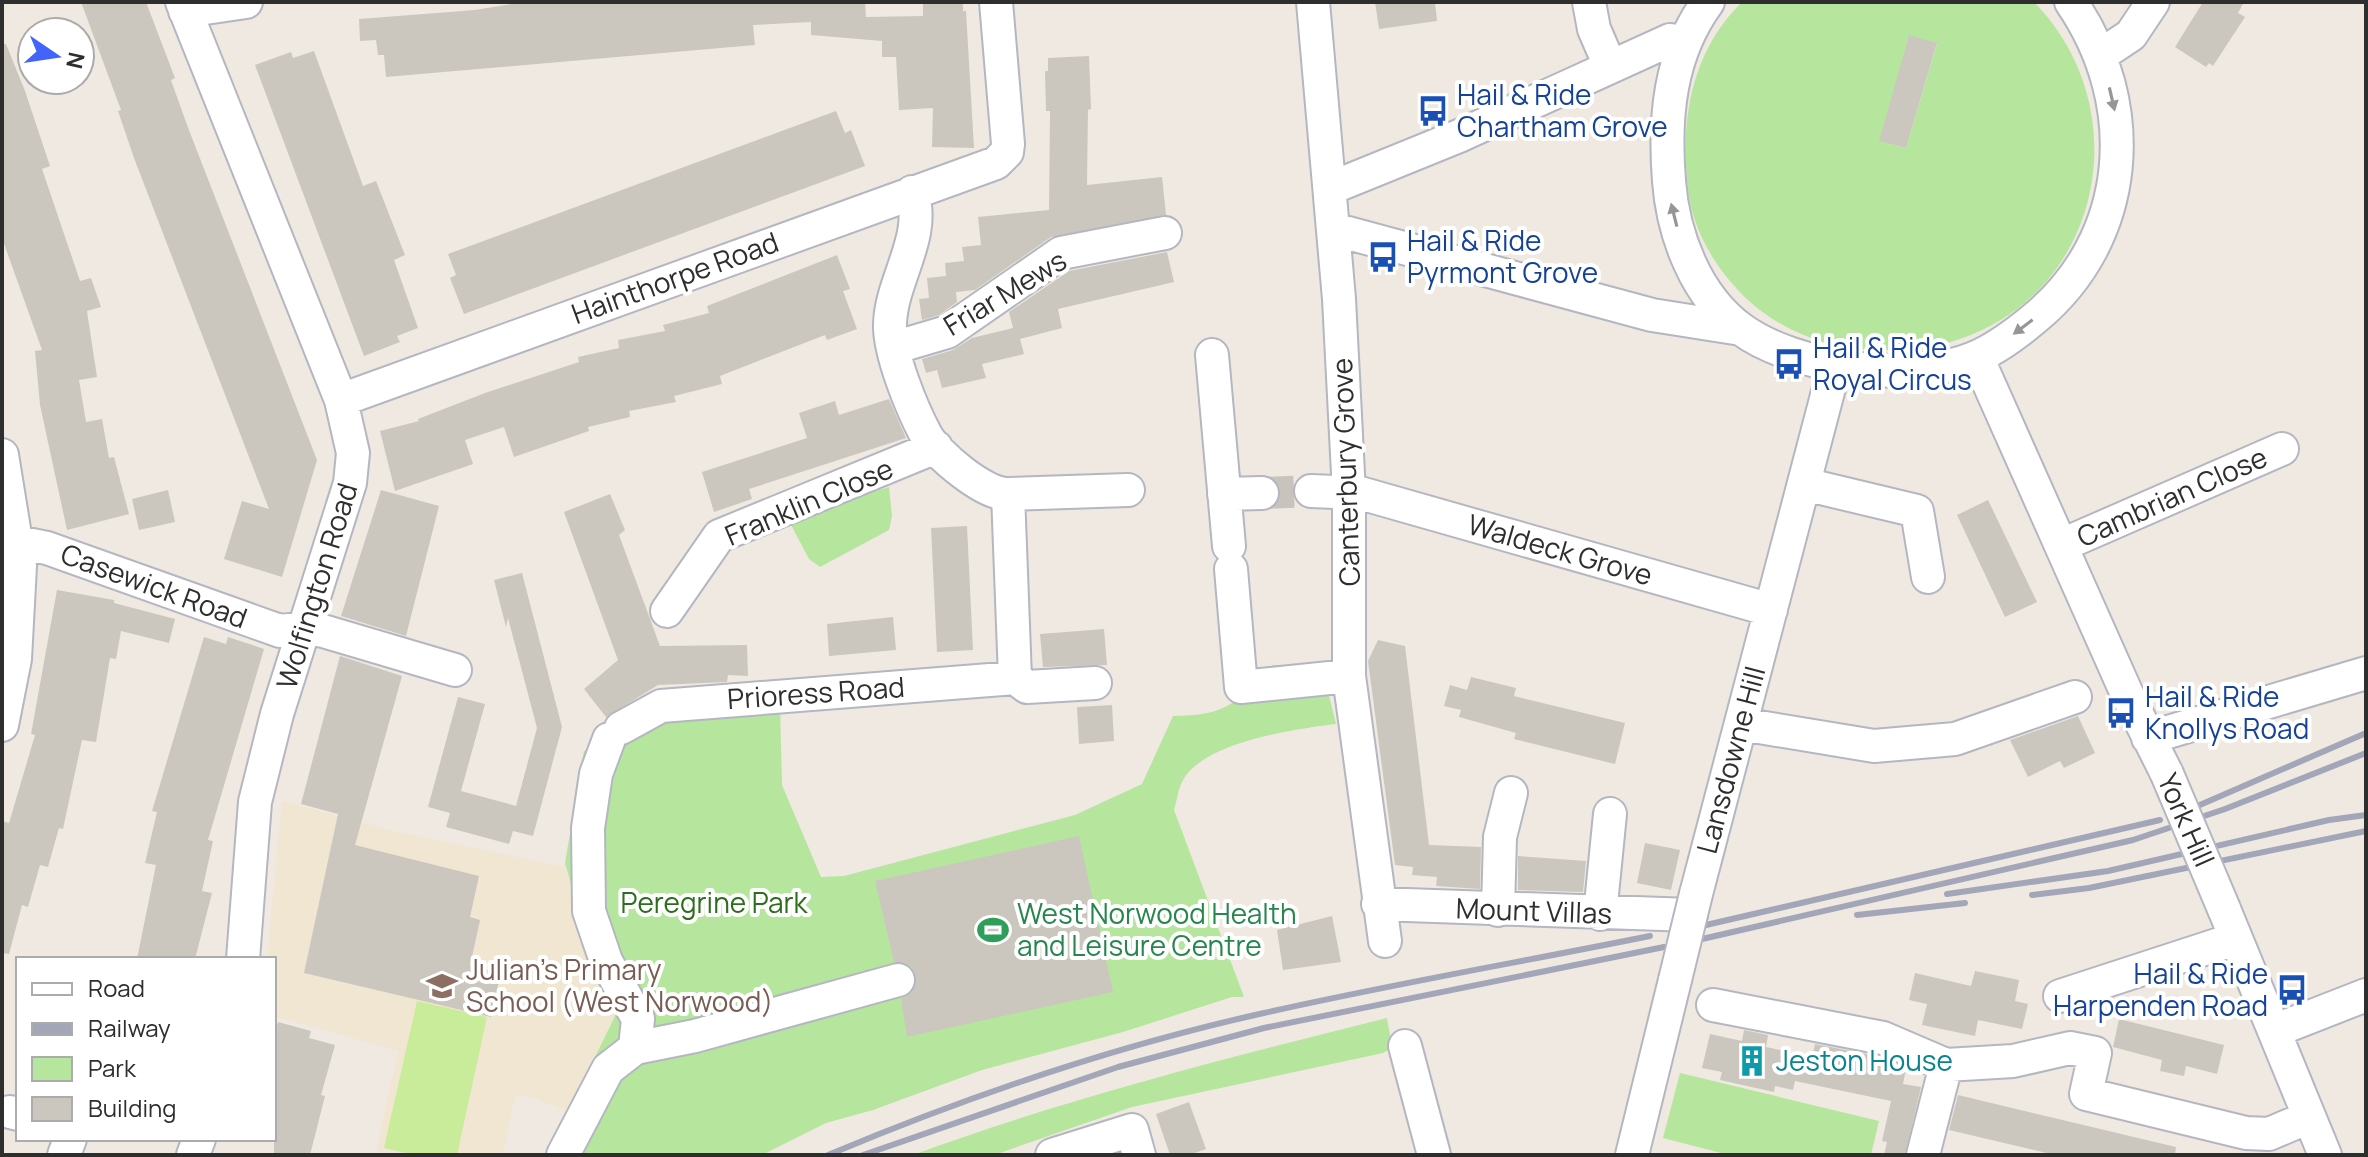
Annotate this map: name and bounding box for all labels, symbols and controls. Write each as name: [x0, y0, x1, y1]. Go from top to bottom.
north arrow: [16, 16, 96, 96]
text: N: [59, 49, 92, 72]
place label: Hail & Ride Chartham Grove: [1457, 75, 1668, 145]
one-way arrow: [2106, 86, 2119, 111]
bus stop icon: Hail & Ride Chartham Grove: [1416, 94, 1450, 128]
one-way arrow: [1668, 202, 1680, 227]
place label: Hail & Ride Pyrmont Grove: [1407, 221, 1598, 291]
street label: Hainthorpe Road: [566, 222, 783, 332]
bus stop icon: Hail & Ride Pyrmont Grove: [1366, 240, 1400, 274]
street label: Friar Mews: [936, 241, 1073, 344]
one-way arrow: [2013, 318, 2034, 334]
place label: Hail & Ride Royal Circus: [1813, 328, 1972, 398]
bus stop icon: Hail & Ride Royal Circus: [1772, 347, 1806, 381]
street label: Canterbury Grove: [1322, 357, 1368, 587]
street label: Cambrian Close: [2071, 437, 2273, 555]
street label: Franklin Close: [719, 449, 898, 554]
street label: Wolfington Road: [267, 478, 365, 693]
street label: Waldeck Grove: [1463, 505, 1657, 594]
street label: Casewick Road: [56, 534, 253, 636]
street label: Lansdowne Hill: [1687, 662, 1773, 858]
street label: Prioress Road: [726, 667, 906, 717]
place label: Hail & Ride Knollys Road: [2145, 677, 2309, 747]
bus stop icon: Hail & Ride Knollys Road: [2104, 696, 2138, 730]
street label: York Hill: [2150, 767, 2224, 872]
park label: Peregrine Park: [621, 883, 809, 921]
street label: Mount Villas: [1455, 888, 1613, 932]
place label: West Norwood Health and Leisure Centre: [1017, 894, 1297, 964]
sports icon: West Norwood Health and Leisure Centre: [976, 913, 1010, 947]
place label: Julian's Primary School (West Norwood): [466, 950, 773, 1020]
place label: Hail & Ride Harpenden Road: [2053, 954, 2268, 1024]
legend: [16, 957, 276, 1141]
school or university icon: Julian's Primary School (West Norwood): [425, 969, 459, 1003]
text: Road: [88, 971, 145, 1004]
bus stop icon: Hail & Ride Harpenden Road: [2275, 973, 2309, 1007]
text: Railway: [88, 1011, 171, 1044]
place label: Jeston House: [1776, 1041, 1953, 1079]
building icon: Jeston House: [1735, 1044, 1769, 1078]
text: Park: [88, 1051, 137, 1084]
text: Building: [88, 1091, 176, 1124]

